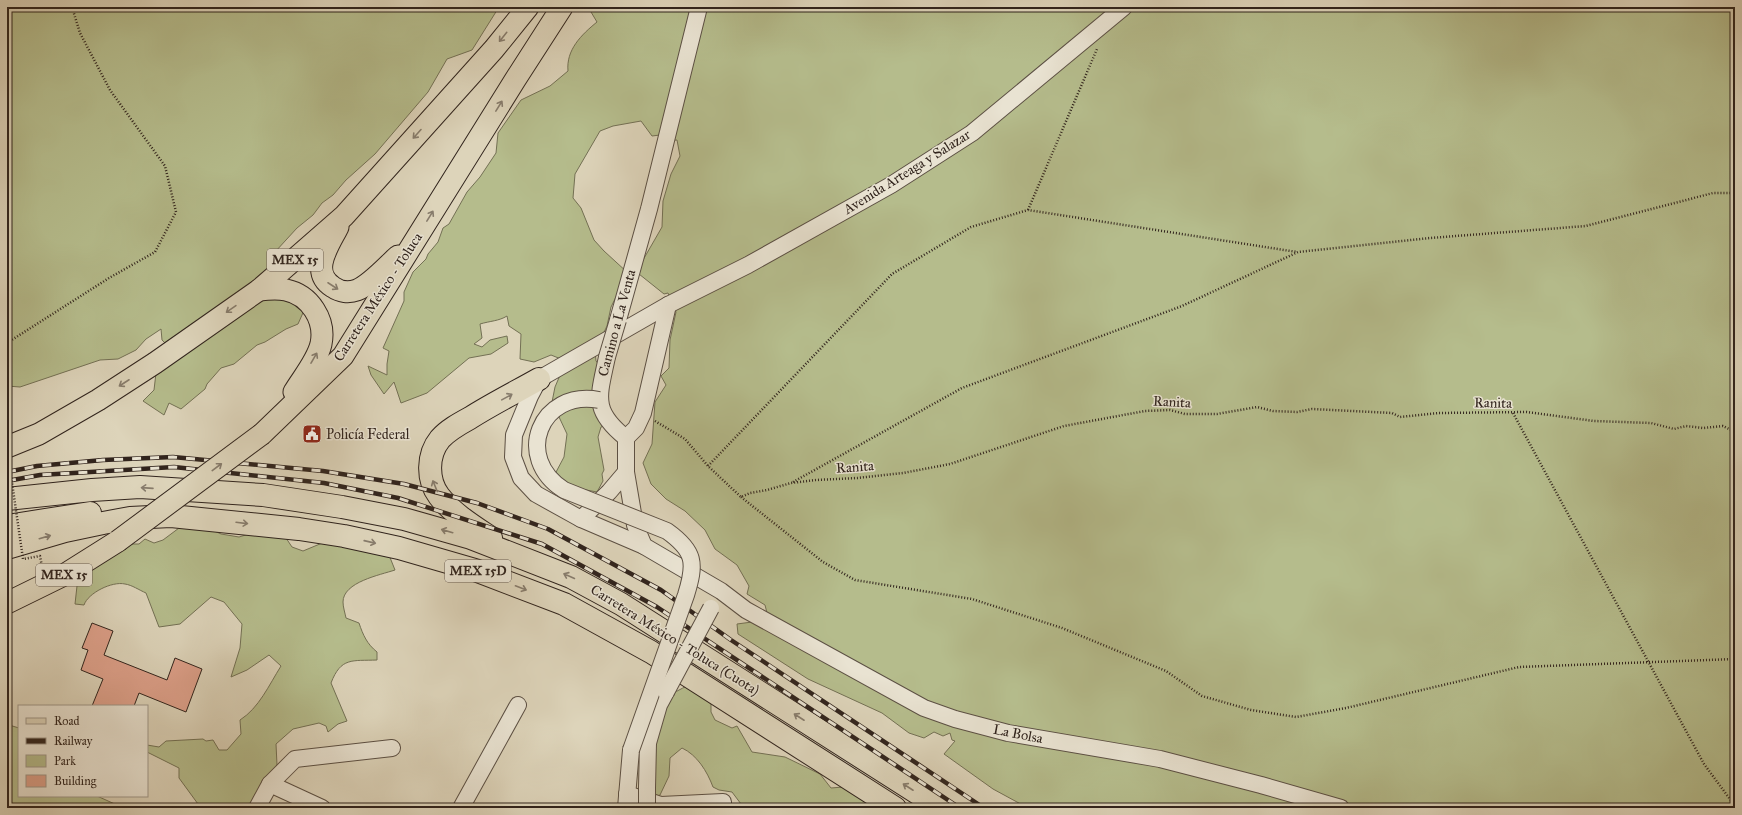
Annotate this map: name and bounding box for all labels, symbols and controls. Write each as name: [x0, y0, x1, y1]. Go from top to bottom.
one-way arrow: [499, 32, 508, 43]
one-way arrow: [495, 100, 503, 112]
street label: Avenida Arteaga y Salazar: [840, 126, 974, 219]
one-way arrow: [413, 129, 422, 140]
one-way arrow: [427, 210, 435, 222]
street label: Carretera México - Toluca: [330, 229, 426, 365]
road number: MEX 15: [267, 249, 323, 271]
street label: Camino a La Venta: [595, 268, 639, 378]
one-way arrow: [328, 282, 339, 291]
one-way arrow: [226, 305, 237, 313]
one-way arrow: [311, 352, 319, 364]
one-way arrow: [119, 379, 130, 387]
one-way arrow: [501, 392, 513, 400]
street label: Ranita: [1153, 393, 1191, 411]
street label: Ranita: [1474, 394, 1512, 412]
public building icon: Policía Federal: [301, 423, 323, 445]
place label: Policía Federal: [326, 426, 410, 443]
street label: Ranita: [835, 457, 875, 477]
one-way arrow: [211, 463, 222, 471]
one-way arrow: [430, 481, 438, 493]
one-way arrow: [141, 484, 154, 491]
one-way arrow: [235, 520, 248, 527]
one-way arrow: [441, 527, 454, 534]
one-way arrow: [38, 533, 51, 540]
one-way arrow: [364, 538, 377, 546]
road number: MEX 15D: [445, 560, 511, 582]
road number: MEX 15: [36, 564, 92, 586]
one-way arrow: [563, 572, 575, 580]
street label: Carretera México - Toluca (Cuota): [587, 581, 763, 700]
one-way arrow: [515, 584, 527, 592]
legend: [18, 705, 148, 797]
one-way arrow: [794, 713, 805, 721]
text: Road: [54, 714, 80, 728]
street label: La Bolsa: [992, 721, 1044, 747]
text: Railway: [54, 734, 93, 748]
text: Park: [54, 754, 76, 768]
text: Building: [54, 774, 97, 789]
one-way arrow: [903, 783, 914, 791]

